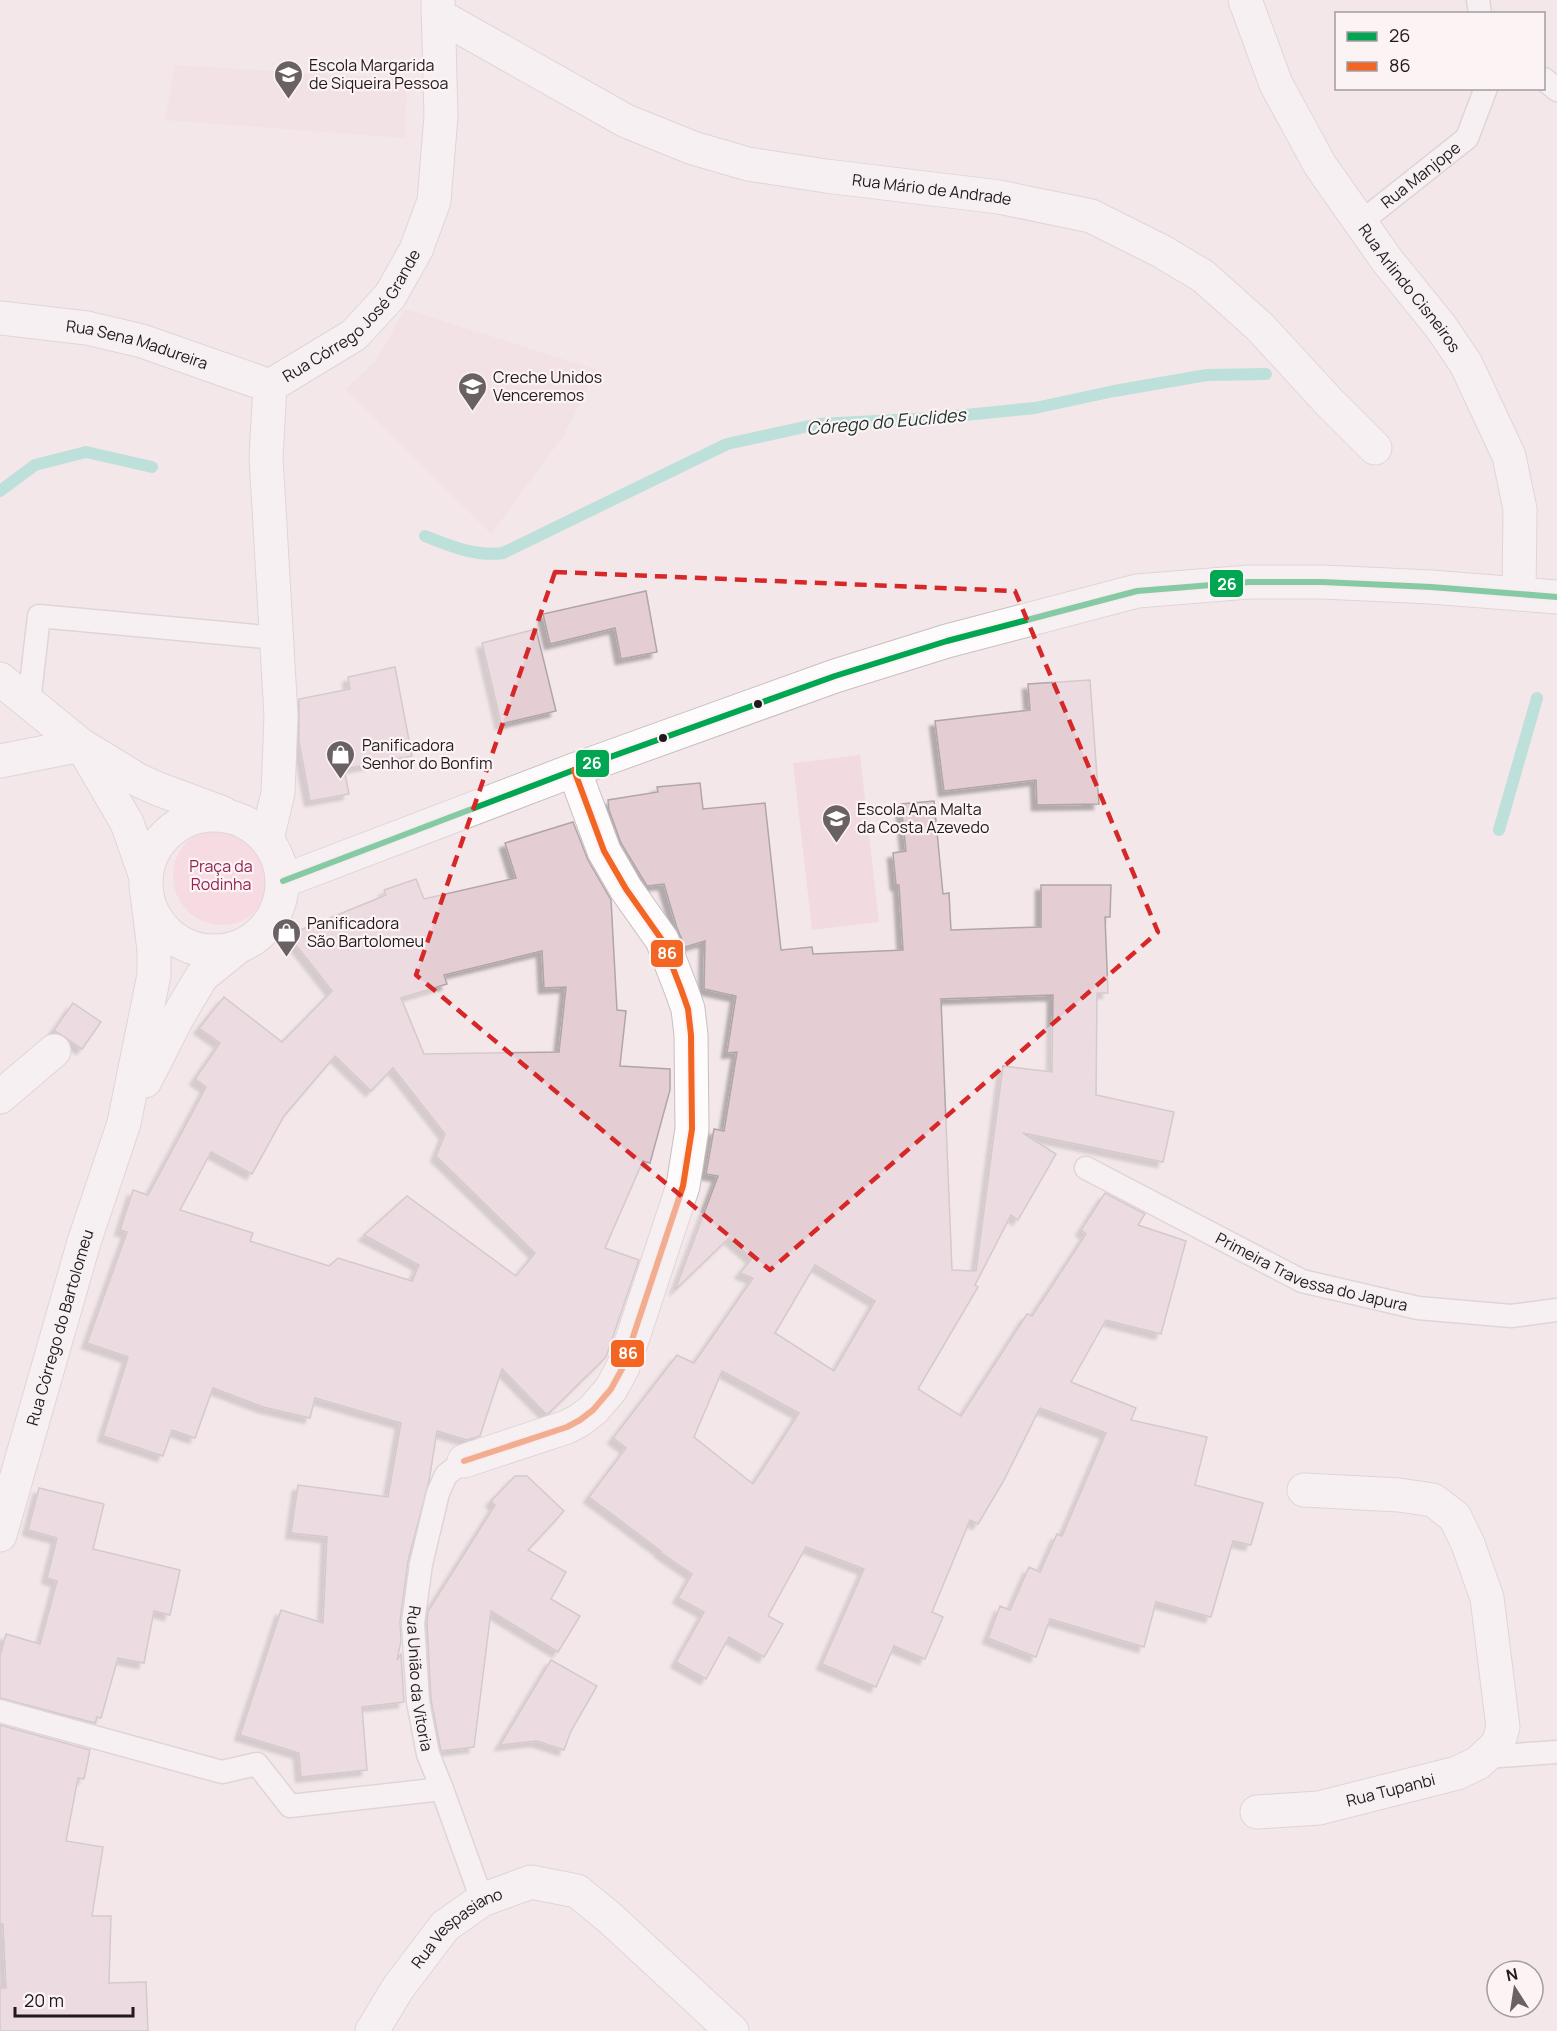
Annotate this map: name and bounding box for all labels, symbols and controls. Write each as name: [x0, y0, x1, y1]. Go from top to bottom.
legend: [1335, 12, 1545, 90]
text: 26: [1389, 23, 1410, 47]
text: 86: [1389, 53, 1411, 77]
place label: Escola Margarida de Siqueira Pessoa: [309, 54, 448, 94]
school or university icon: Escola Margarida de Siqueira Pessoa: [272, 58, 304, 100]
street label: Rua Manjope: [1376, 136, 1465, 213]
street label: Rua Mário de Andrade: [851, 168, 1014, 210]
street label: Rua Arlindo Cisneiros: [1354, 219, 1466, 356]
street label: Rua Córrego José Grande: [278, 245, 425, 387]
street label: Rua Sena Madureira: [65, 315, 211, 374]
place label: Creche Unidos Venceremos: [493, 366, 602, 406]
school or university icon: Creche Unidos Venceremos: [456, 370, 488, 412]
water label: Córego do Euclides: [805, 402, 968, 440]
line badge: 26: [1209, 569, 1244, 598]
text: 26: [1217, 573, 1237, 595]
unlabelled marker: [752, 698, 764, 710]
unlabelled marker: [657, 732, 669, 744]
place label: Panificadora Senhor do Bonfim: [362, 734, 493, 774]
shop icon: Panificadora Senhor do Bonfim: [325, 738, 357, 780]
line badge: 26: [575, 749, 610, 778]
text: 26: [582, 752, 602, 774]
place label: Escola Ana Malta da Costa Azevedo: [857, 798, 989, 838]
school or university icon: Escola Ana Malta da Costa Azevedo: [820, 802, 852, 844]
park label: Praça da Rodinha: [189, 855, 253, 895]
place label: Panificadora São Bartolomeu: [307, 912, 424, 952]
shop icon: Panificadora São Bartolomeu: [270, 916, 302, 958]
line badge: 86: [650, 939, 684, 968]
text: 86: [657, 942, 677, 964]
street label: Rua Córrego do Bartolomeu: [21, 1226, 99, 1428]
street label: Primeira Travessa do Japura: [1212, 1227, 1410, 1316]
line badge: 86: [610, 1339, 645, 1368]
text: 86: [618, 1342, 638, 1364]
street label: Rua União da Vitoria: [402, 1604, 438, 1753]
street label: Rua Tupanbi: [1344, 1768, 1437, 1812]
street label: Rua Vespasiano: [406, 1882, 505, 1973]
north arrow: [1485, 1959, 1545, 2019]
text: N: [1504, 1962, 1520, 1986]
scale bar: [15, 1980, 134, 2018]
text: 20 m: [24, 1988, 64, 2012]

